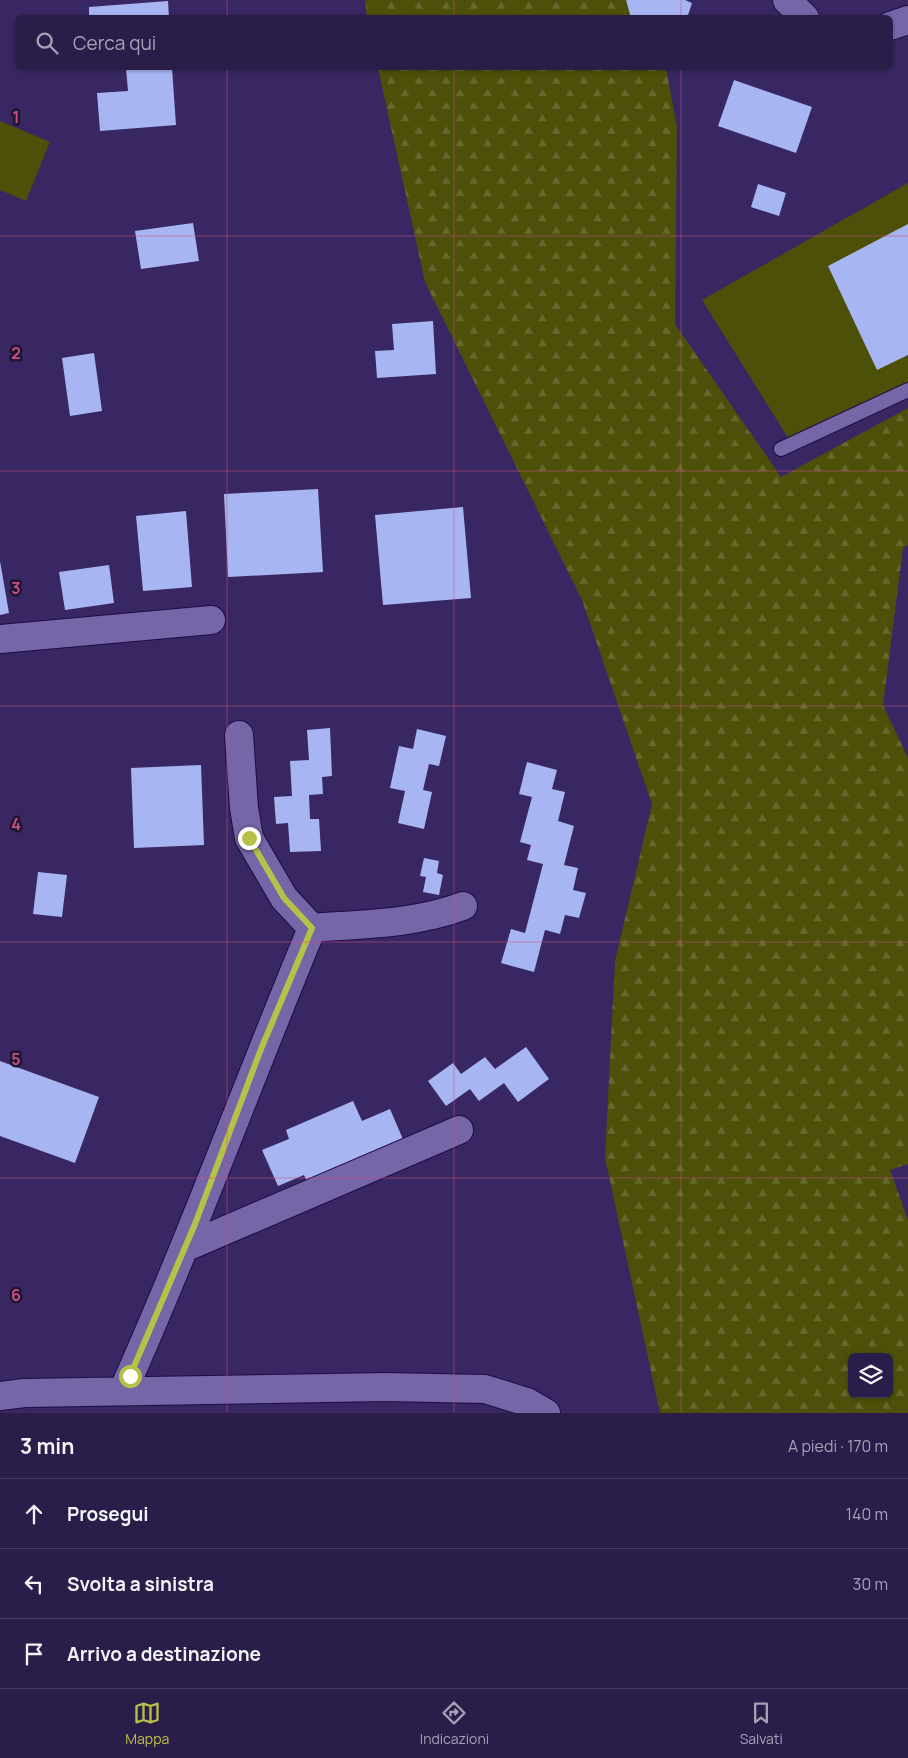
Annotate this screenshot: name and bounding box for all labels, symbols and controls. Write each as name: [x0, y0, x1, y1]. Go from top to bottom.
search box: [15, 15, 893, 70]
icon: search: [33, 29, 61, 57]
text: Cerca qui: [73, 30, 156, 56]
text: 1: [12, 106, 20, 128]
text: 2: [11, 342, 21, 364]
text: 3: [11, 577, 21, 599]
text: 4: [11, 813, 21, 835]
route end: [238, 827, 261, 850]
text: 5: [11, 1048, 21, 1070]
text: 6: [11, 1284, 21, 1306]
map controls: [848, 1353, 893, 1398]
button: layers: [848, 1353, 893, 1398]
route start: [119, 1365, 142, 1388]
text: 3 min: [20, 1432, 74, 1460]
text: A piedi · 170 m: [788, 1435, 888, 1457]
icon: ahead: [20, 1500, 48, 1528]
text: Prosegui: [67, 1501, 149, 1527]
text: 140 m: [846, 1503, 888, 1525]
icon: left: [20, 1570, 48, 1598]
text: Svolta a sinistra: [67, 1571, 214, 1597]
text: 30 m: [853, 1573, 888, 1595]
icon: arrive: [20, 1640, 48, 1668]
text: Arrivo a destinazione: [67, 1641, 261, 1667]
tab: Mappa: [125, 1699, 169, 1748]
tab: Indicazioni: [420, 1699, 489, 1748]
tab: Salvati: [740, 1699, 783, 1748]

